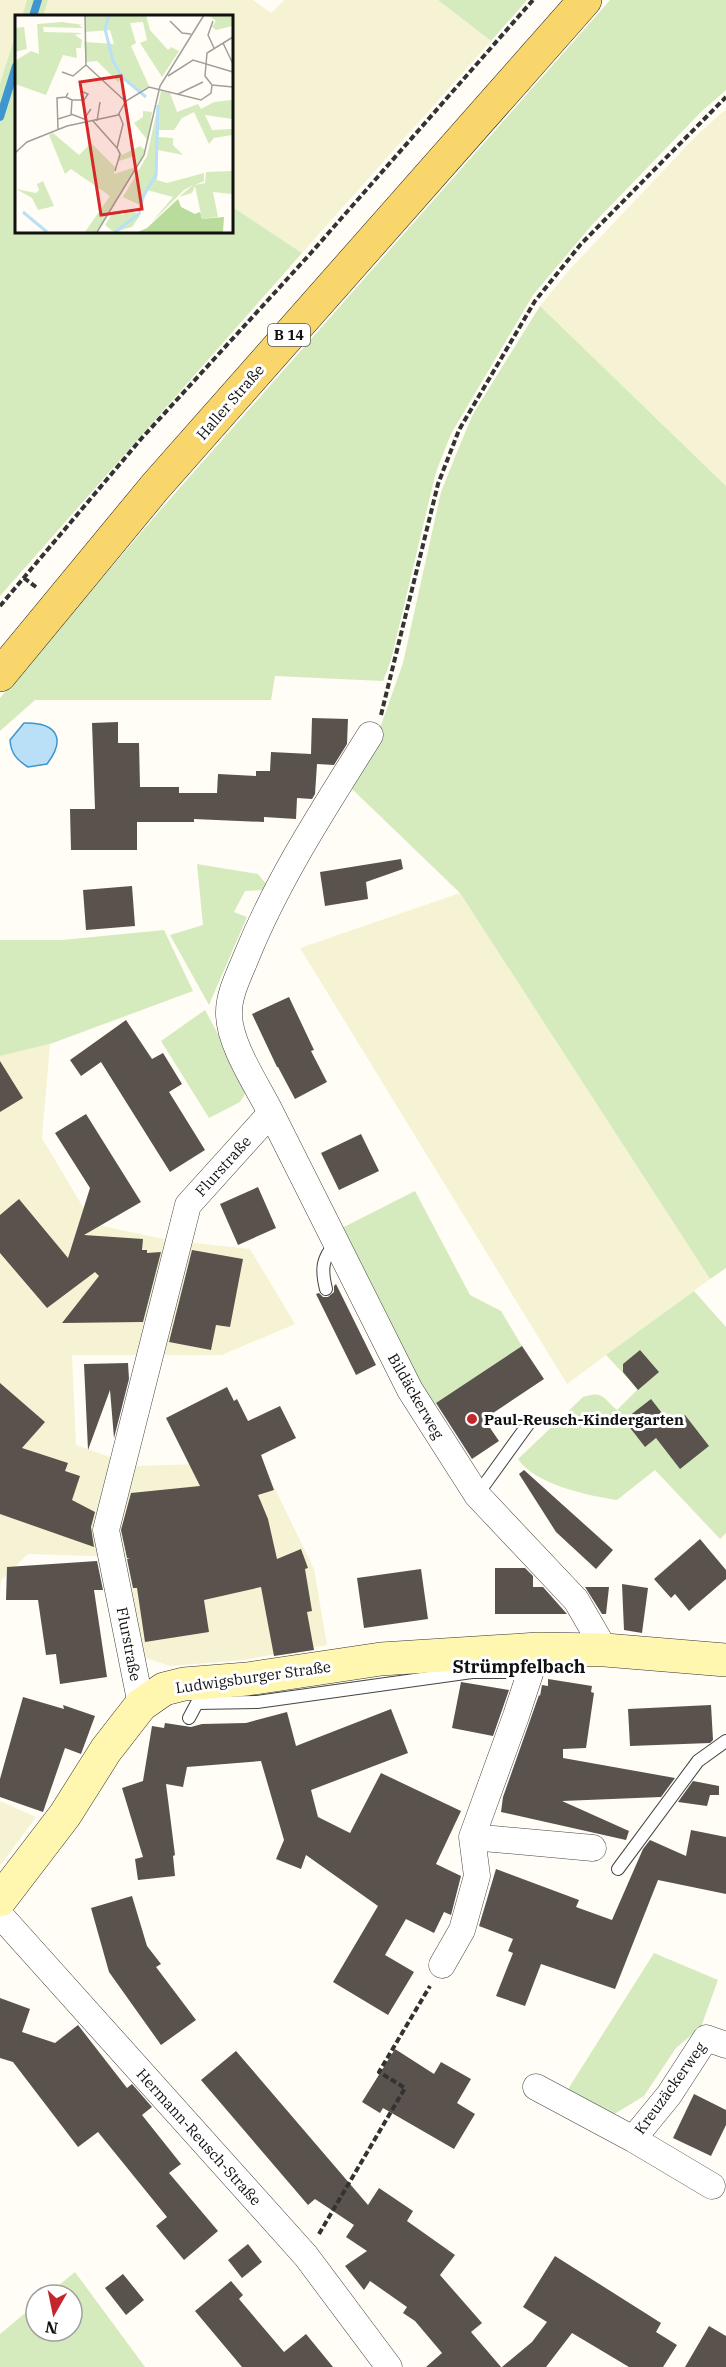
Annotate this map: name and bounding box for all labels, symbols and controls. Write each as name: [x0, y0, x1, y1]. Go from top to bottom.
inset map: [15, 15, 232, 232]
road number: B 14: [268, 324, 310, 346]
street label: Haller Straße: [192, 360, 268, 444]
street label: Flurstraße: [191, 1132, 255, 1200]
street label: Bildäckerweg: [384, 1350, 448, 1442]
place label: Paul-Reusch-Kindergarten: [484, 1410, 684, 1429]
marker: Paul-Reusch-Kindergarten: [465, 1412, 479, 1426]
street label: Flurstraße: [113, 1605, 145, 1683]
district label: Strümpfelbach: [452, 1655, 586, 1678]
street label: Ludwigsburger Straße: [174, 1657, 332, 1697]
street label: Kreuzäckerweg: [630, 2038, 710, 2138]
street label: Hermann-Reusch-Straße: [132, 2065, 266, 2209]
north arrow: [24, 2283, 84, 2343]
text: N: [44, 2317, 59, 2339]

